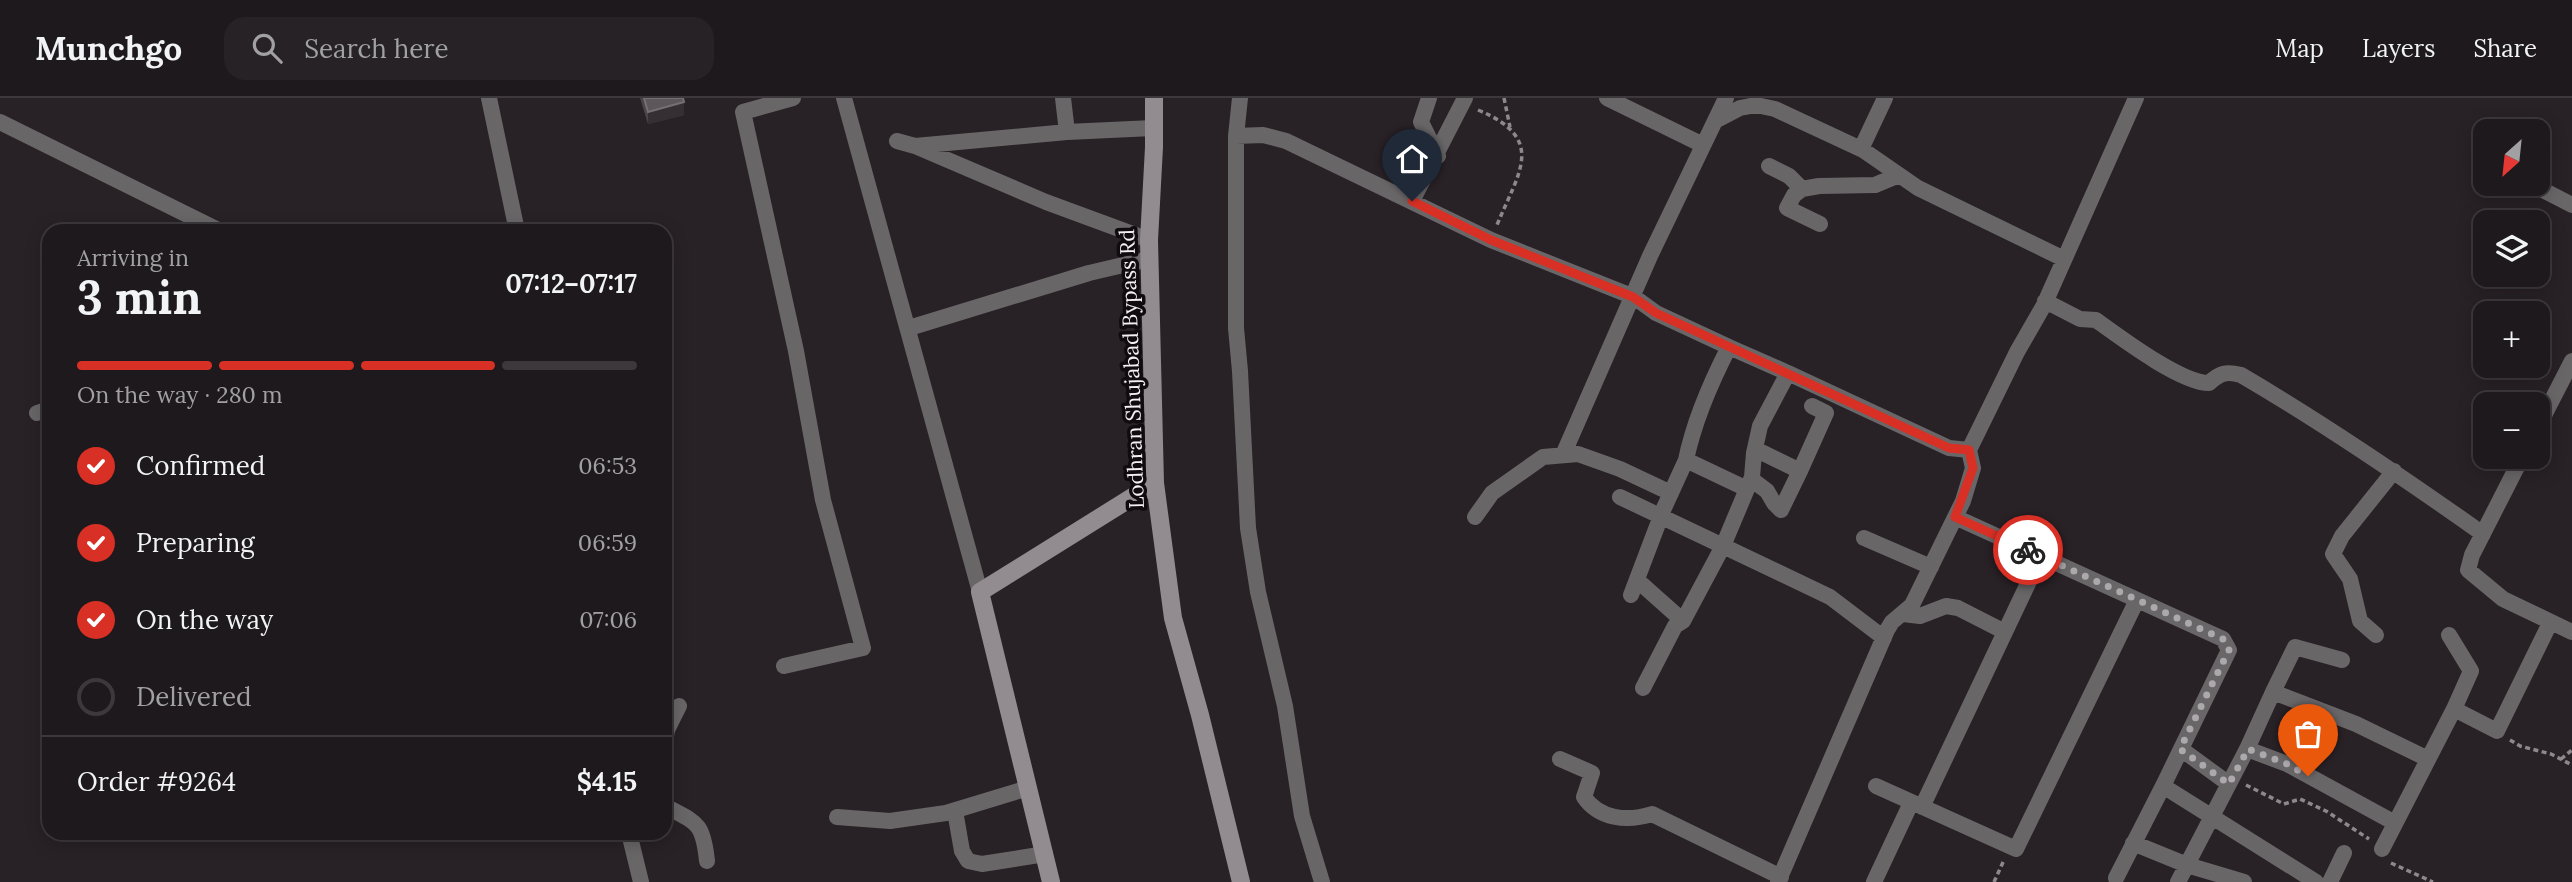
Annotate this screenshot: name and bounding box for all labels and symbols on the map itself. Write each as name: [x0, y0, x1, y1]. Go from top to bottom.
north arrow: [2473, 119, 2550, 196]
pin: [1382, 129, 1442, 201]
street label: Lodhran Shujabad Bypass Rd: [1113, 229, 1150, 509]
courier: [1993, 515, 2063, 585]
pin: [2278, 704, 2338, 776]

